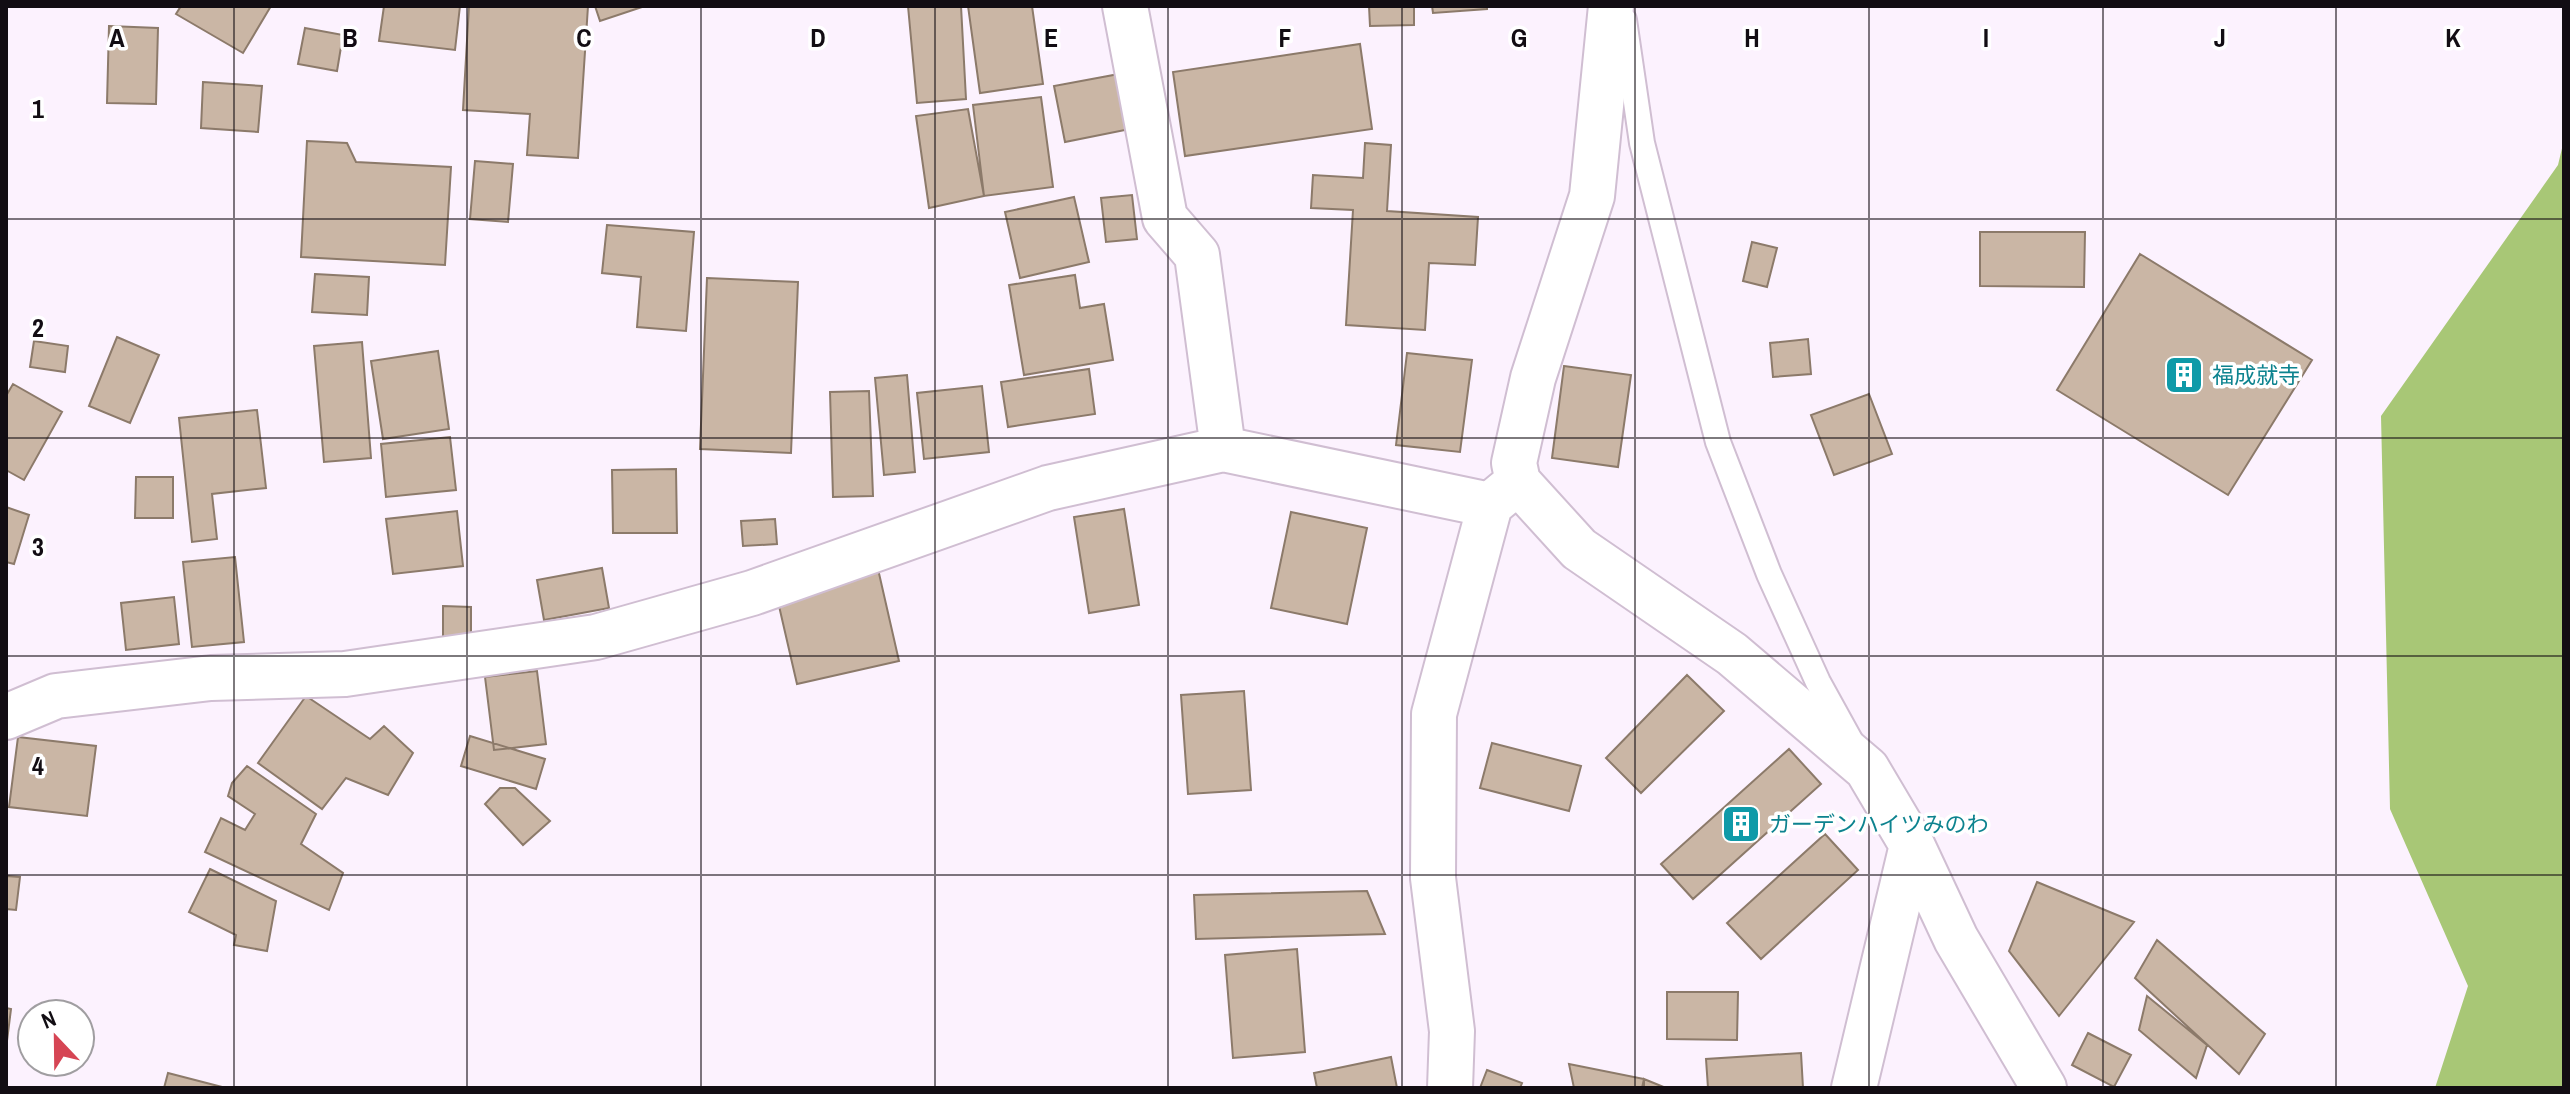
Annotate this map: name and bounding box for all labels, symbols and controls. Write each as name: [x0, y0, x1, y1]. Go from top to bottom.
text: A: [109, 20, 125, 55]
text: B: [342, 20, 358, 55]
text: C: [576, 20, 592, 55]
text: D: [810, 20, 826, 55]
text: E: [1044, 20, 1058, 55]
text: F: [1278, 20, 1292, 55]
text: G: [1511, 20, 1527, 55]
text: H: [1744, 20, 1760, 55]
text: I: [1983, 20, 1989, 55]
text: J: [2214, 20, 2226, 55]
text: K: [2445, 20, 2461, 55]
text: 1: [32, 91, 44, 126]
text: 2: [32, 310, 44, 345]
building icon: 福成就寺: [2163, 354, 2205, 396]
place label: 福成就寺: [2212, 360, 2300, 390]
text: 3: [32, 529, 44, 564]
text: 4: [32, 748, 44, 783]
building icon: ガーデンハイツみのわ: [1720, 803, 1762, 845]
place label: ガーデンハイツみのわ: [1769, 809, 1989, 839]
north arrow: [16, 998, 96, 1078]
text: N: [37, 1003, 60, 1036]

